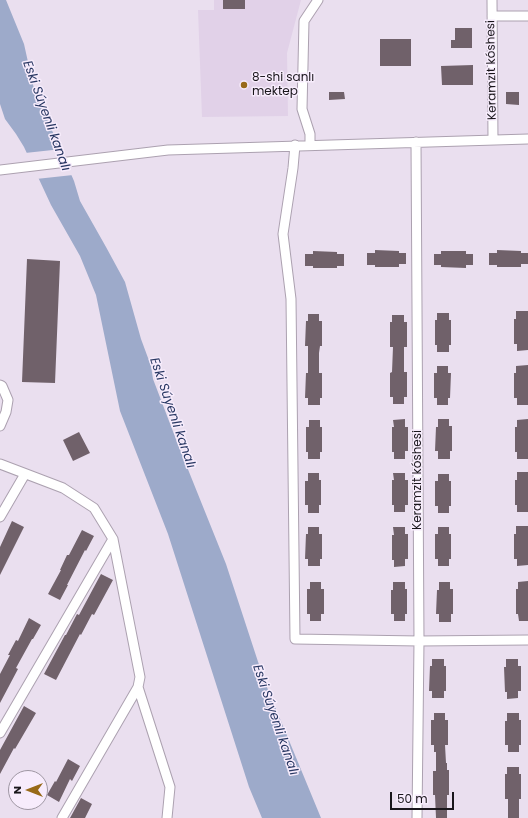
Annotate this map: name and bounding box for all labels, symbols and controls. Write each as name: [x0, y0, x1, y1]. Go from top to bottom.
street label: Keramzit kóshesi: [484, 20, 500, 120]
water label: Eski Súyenli kanalı: [19, 59, 73, 173]
place label: 8-shi sanlı mektep: [252, 71, 314, 99]
marker: 8-shi sanlı mektep: [239, 80, 249, 90]
water label: Eski Súyenli kanalı: [146, 356, 198, 470]
street label: Keramzit kóshesi: [411, 430, 425, 530]
water label: Eski Súyenli kanalı: [249, 663, 301, 777]
north arrow: [8, 770, 48, 810]
scale bar: [392, 784, 456, 810]
text: N: [9, 786, 25, 794]
text: 50 m: [397, 790, 428, 807]

